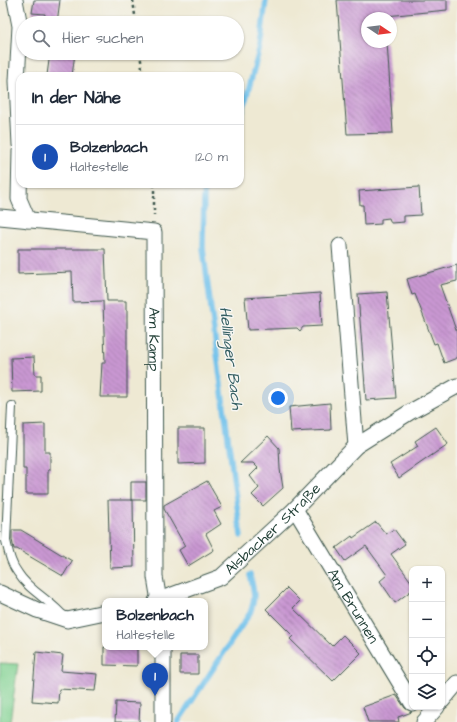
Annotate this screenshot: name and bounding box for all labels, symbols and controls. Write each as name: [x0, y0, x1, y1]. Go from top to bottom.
north arrow: [361, 12, 397, 48]
search box: [16, 16, 244, 60]
icon: search: [30, 27, 52, 49]
text: Hier suchen: [62, 28, 143, 49]
text: In der Nähe: [32, 86, 121, 110]
text: Bolzenbach: [70, 137, 147, 158]
text: 1: [44, 148, 46, 166]
text: 120 m: [195, 148, 228, 166]
text: Haltestelle: [70, 158, 129, 176]
water label: Hellinger Bach: [213, 305, 248, 412]
street label: Am Kamp: [144, 307, 165, 371]
your location: [268, 388, 288, 408]
street label: Alsbacher Straße: [220, 478, 325, 579]
street label: Am Brunnen: [323, 564, 384, 648]
map controls: [409, 566, 445, 710]
button: +: [409, 566, 445, 602]
popup: [102, 598, 208, 650]
button: −: [409, 602, 445, 638]
text: Bolzenbach: [116, 605, 194, 626]
text: Haltestelle: [116, 626, 175, 644]
button: locate: [409, 638, 445, 674]
pin: 1: [142, 663, 168, 696]
button: layers: [409, 674, 445, 710]

